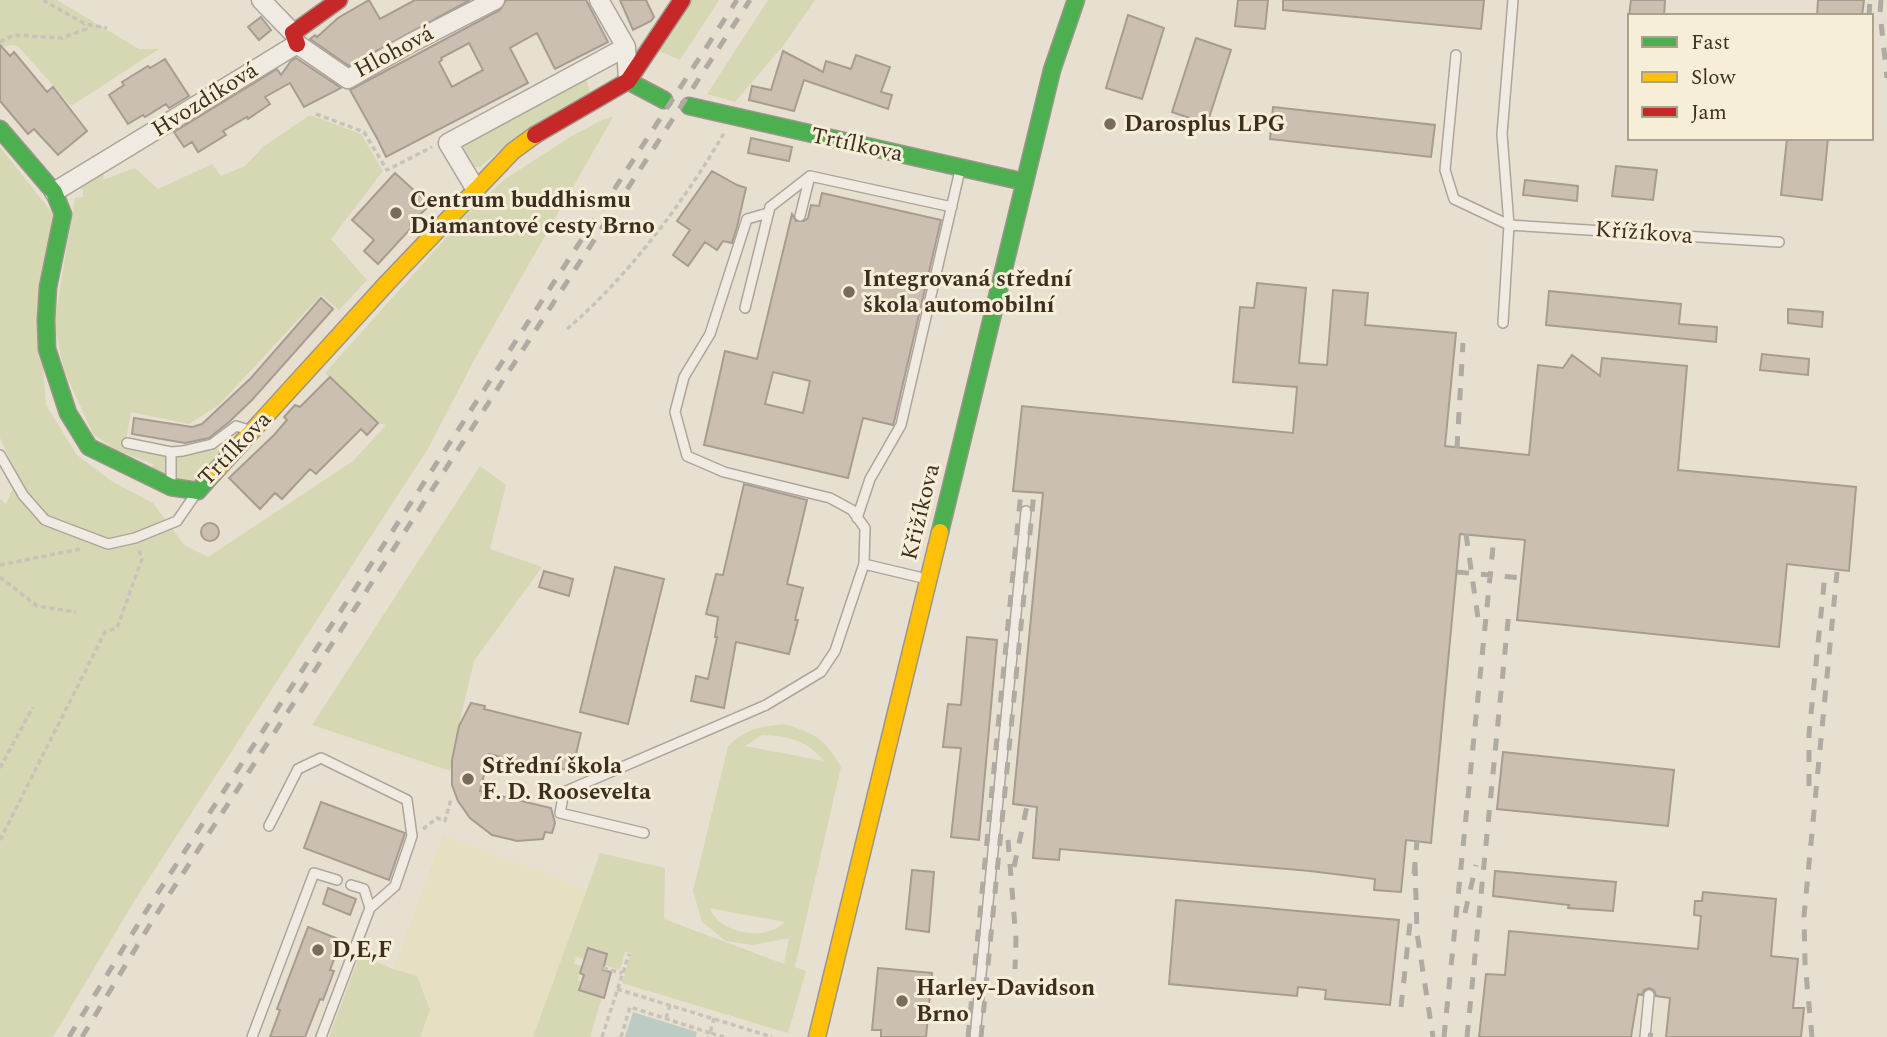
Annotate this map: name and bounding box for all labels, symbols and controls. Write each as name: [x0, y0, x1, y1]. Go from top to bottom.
legend: [1628, 14, 1873, 140]
street label: Hlohová: [348, 16, 440, 88]
text: Fast: [1691, 27, 1730, 59]
street label: Hvozdíková: [145, 53, 265, 147]
text: Slow: [1691, 62, 1737, 94]
text: Jam: [1691, 97, 1727, 129]
place label: Darosplus LPG: [1124, 107, 1285, 142]
marker: Darosplus LPG: [1102, 116, 1118, 132]
street label: Trtílkova: [808, 118, 906, 172]
place label: Centrum buddhismu Diamantové cesty Brno: [410, 183, 655, 244]
marker: Centrum buddhismu Diamantové cesty Brno: [388, 205, 404, 221]
street label: Křížíkova: [1594, 212, 1694, 254]
place label: Integrovaná střední škola automobilní: [863, 262, 1073, 323]
marker: Integrovaná střední škola automobilní: [841, 284, 857, 300]
street label: Trtílkova: [190, 403, 280, 495]
street label: Křižíkova: [892, 460, 950, 564]
place label: Střední škola F. D. Roosevelta: [482, 749, 651, 810]
marker: Střední škola F. D. Roosevelta: [460, 771, 476, 787]
place label: D,E,F: [332, 933, 392, 968]
marker: D,E,F: [310, 942, 326, 958]
place label: Harley-Davidson Brno: [916, 971, 1095, 1032]
marker: Harley-Davidson Brno: [894, 993, 910, 1009]

